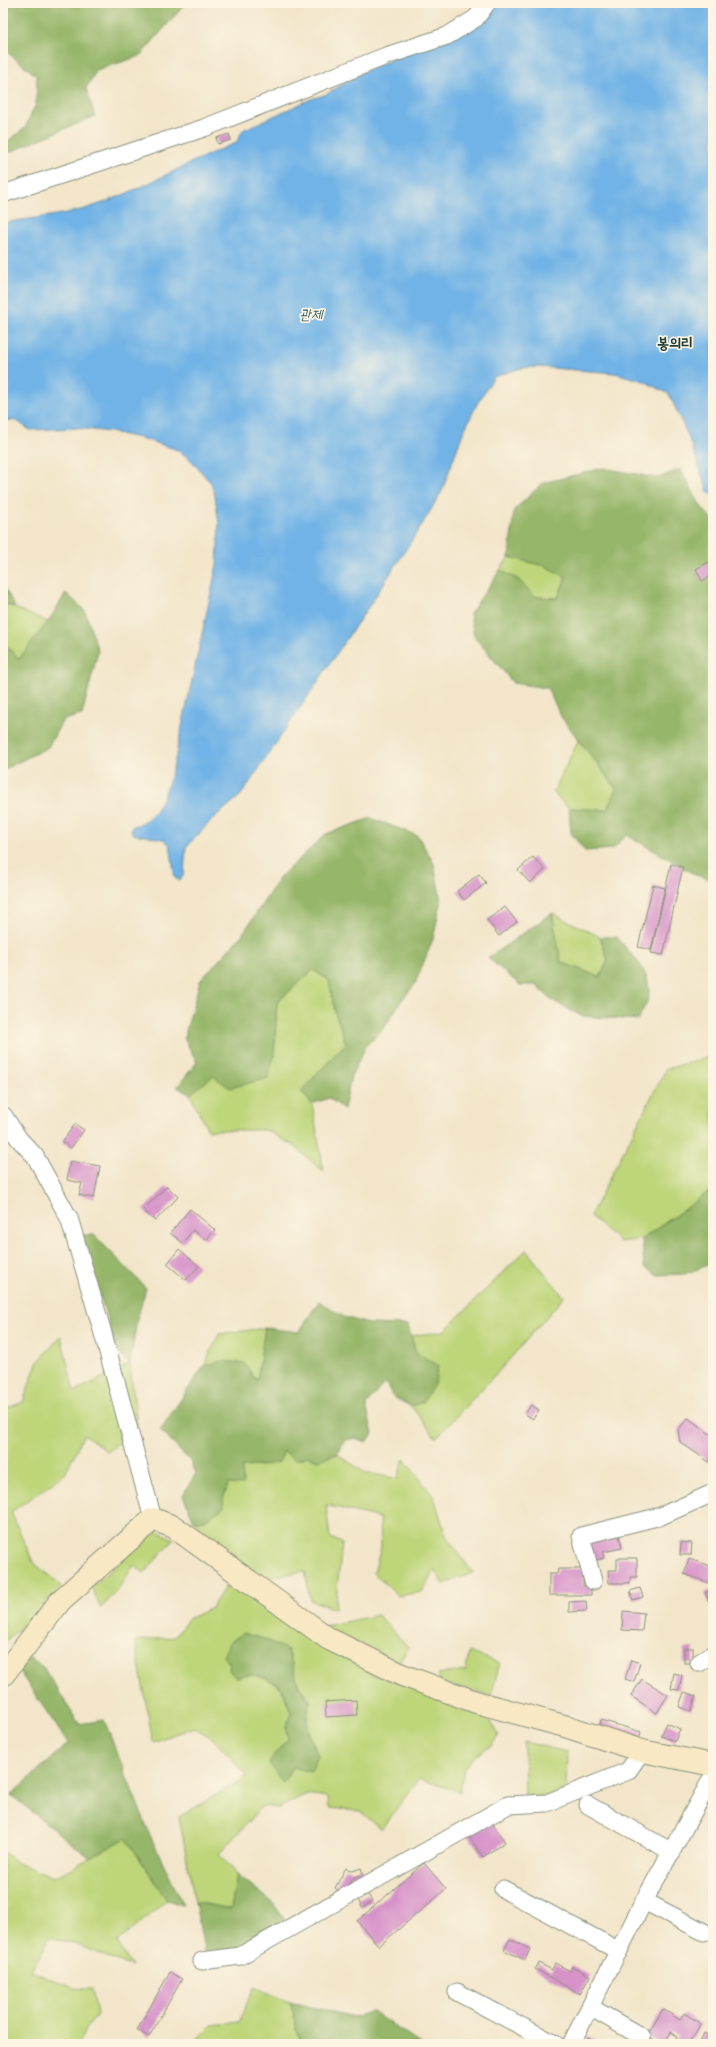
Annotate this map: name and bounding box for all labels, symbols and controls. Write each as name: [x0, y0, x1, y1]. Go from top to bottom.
water label: 관제: [300, 306, 324, 324]
district label: 봉의리: [657, 334, 693, 354]

